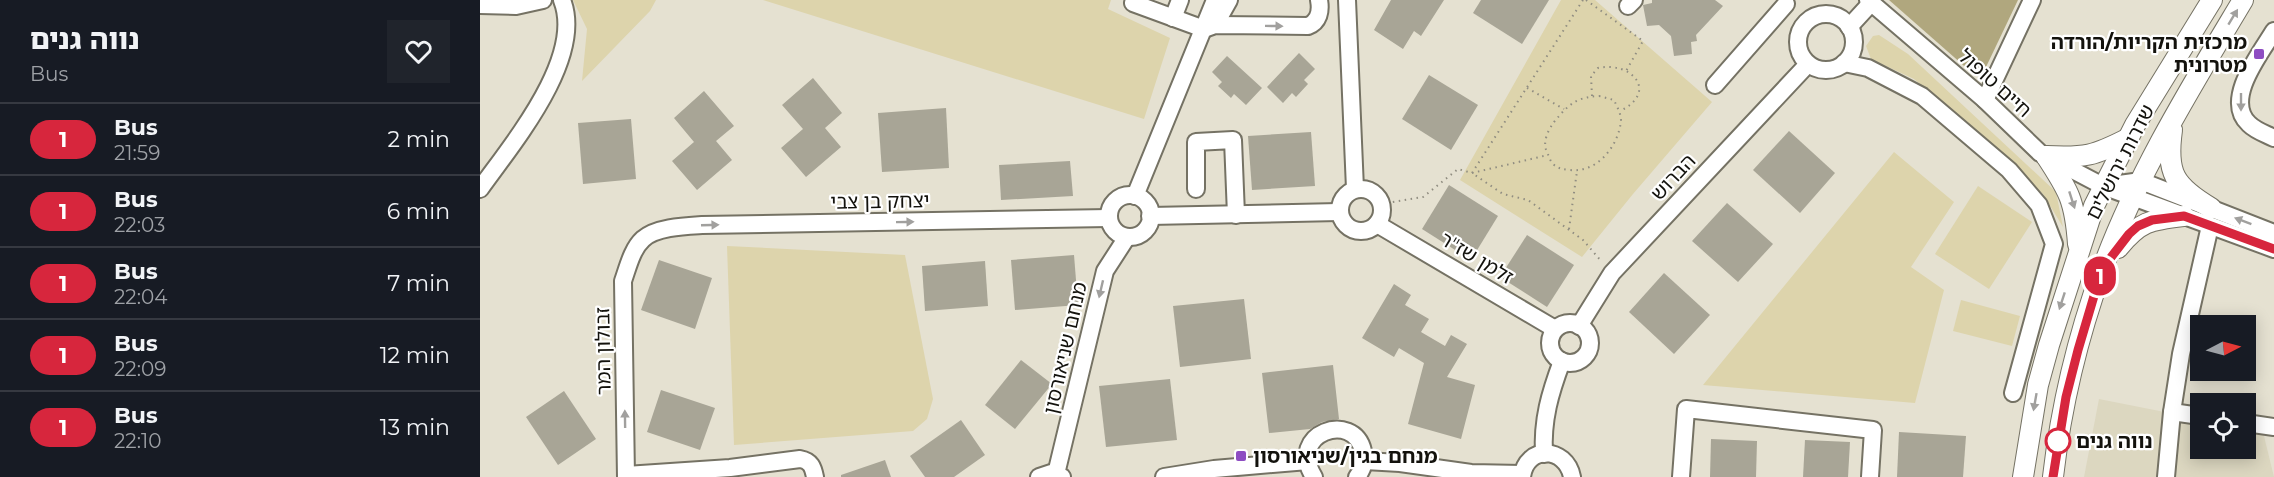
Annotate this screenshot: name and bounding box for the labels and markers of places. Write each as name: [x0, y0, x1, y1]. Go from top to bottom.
place label: מרכזית הקריות/הורדה מטרונית: [2051, 30, 2247, 77]
marker: מרכזית הקריות/הורדה מטרונית: [2252, 47, 2266, 61]
marker: נווה גנים: [2045, 428, 2071, 454]
place label: נווה גנים: [2076, 429, 2152, 453]
place label: מנחם בגין/שניאורסון: [1253, 444, 1438, 468]
marker: מנחם בגין/שניאורסון: [1234, 449, 1248, 463]

